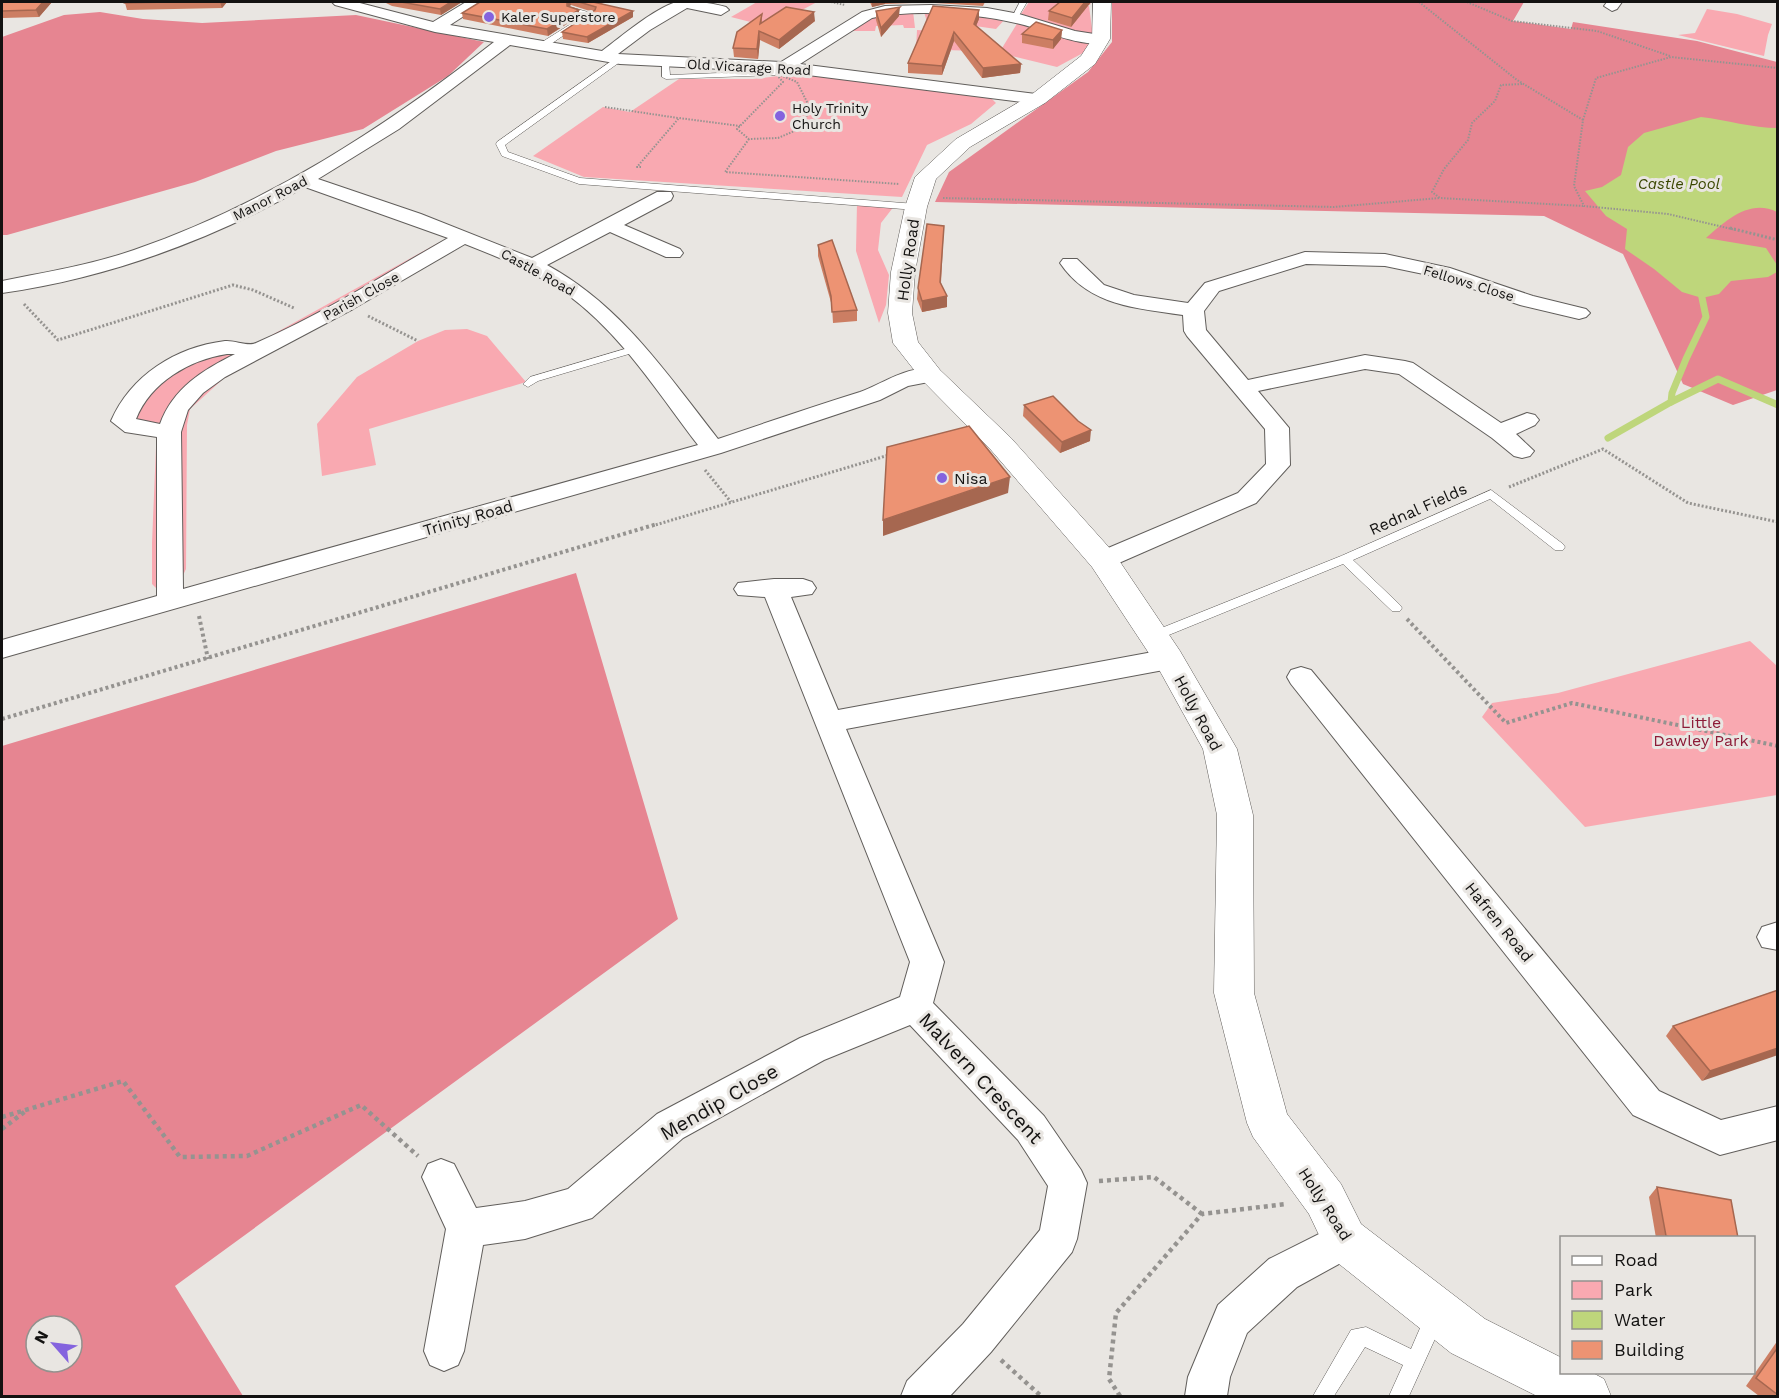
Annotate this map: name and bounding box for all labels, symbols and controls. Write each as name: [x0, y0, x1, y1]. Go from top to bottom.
place label: Kaler Superstore: [501, 9, 615, 25]
marker: Kaler Superstore: [482, 10, 496, 24]
street label: Old Vicarage Road: [687, 56, 811, 78]
place label: Holy Trinity Church: [792, 100, 869, 132]
marker: Holy Trinity Church: [773, 109, 787, 123]
street label: Manor Road: [230, 172, 310, 224]
water label: Castle Pool: [1638, 175, 1721, 193]
street label: Holly Road: [893, 218, 923, 302]
street label: Castle Road: [498, 245, 578, 299]
street label: Fellows Close: [1422, 262, 1516, 304]
street label: Parish Close: [320, 269, 402, 323]
place label: Nisa: [954, 469, 988, 488]
marker: Nisa: [935, 471, 949, 485]
street label: Rednal Fields: [1366, 479, 1470, 539]
street label: Trinity Road: [421, 496, 515, 540]
street label: Holly Road: [1170, 672, 1226, 754]
park label: Little Dawley Park: [1653, 713, 1749, 750]
street label: Hafren Road: [1461, 878, 1537, 966]
street label: Malvern Crescent: [914, 1008, 1048, 1149]
street label: Mendip Close: [656, 1059, 782, 1145]
street label: Holly Road: [1294, 1164, 1356, 1244]
legend: [1560, 1236, 1755, 1374]
text: Road: [1614, 1249, 1658, 1270]
text: Park: [1614, 1279, 1653, 1300]
text: Water: [1614, 1309, 1666, 1330]
north arrow: [24, 1314, 84, 1374]
text: N: [30, 1327, 52, 1347]
text: Building: [1614, 1339, 1684, 1360]

